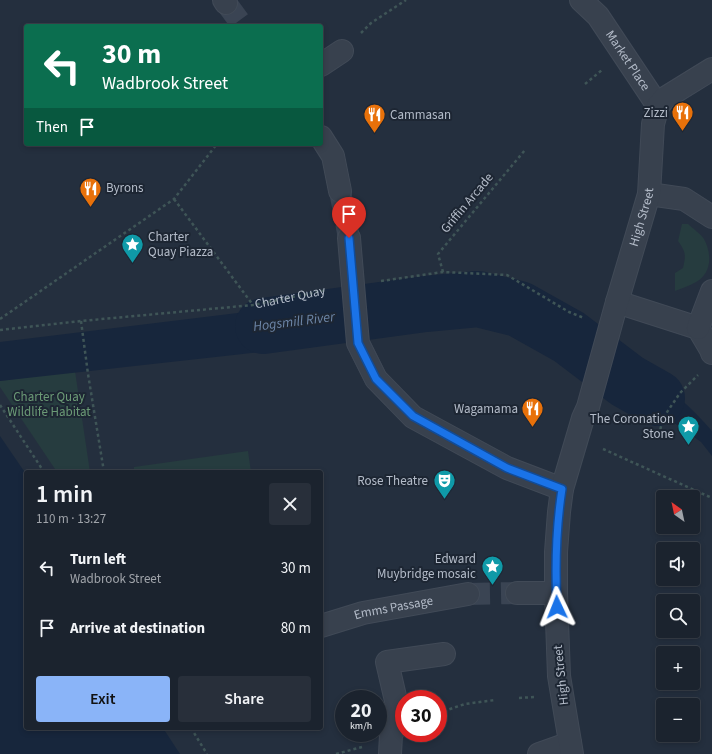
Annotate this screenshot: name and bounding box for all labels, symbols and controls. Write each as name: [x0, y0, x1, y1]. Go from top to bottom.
street label: Market Place: [601, 27, 655, 95]
text: 30 m: [102, 34, 161, 74]
icon: left: [36, 40, 88, 92]
text: Wadbrook Street: [102, 71, 228, 96]
restaurant icon: Zizzi: [670, 100, 696, 133]
restaurant icon: Cammasan: [361, 102, 387, 135]
place label: Zizzi: [644, 104, 668, 122]
place label: Cammasan: [390, 106, 451, 124]
icon: arrive: [76, 116, 98, 138]
text: Then: [36, 117, 68, 138]
street label: Griffin Arcade: [436, 169, 498, 237]
restaurant icon: Byrons: [78, 175, 104, 208]
place label: Byrons: [106, 179, 144, 197]
street label: High Street: [625, 187, 658, 249]
pin: [332, 197, 366, 238]
icon: arrive: [338, 203, 360, 225]
place label: Charter Quay Piazza: [148, 228, 213, 261]
place icon: Charter Quay Piazza: [120, 231, 146, 264]
street label: Charter Quay: [253, 282, 327, 313]
water label: Hogsmill River: [252, 307, 337, 337]
park label: Charter Quay Wildlife Habitat: [7, 388, 91, 421]
restaurant icon: Wagamama: [520, 396, 546, 429]
place label: Wagamama: [454, 400, 518, 418]
place label: The Coronation Stone: [590, 410, 674, 443]
place icon: The Coronation Stone: [676, 413, 702, 446]
theatre icon: Rose Theatre: [431, 468, 457, 501]
place label: Rose Theatre: [357, 472, 428, 490]
text: 1 min: [36, 477, 93, 512]
button: close: [269, 483, 311, 525]
north arrow: [656, 490, 700, 534]
map controls: [656, 490, 700, 742]
text: 110 m · 13:27: [36, 510, 106, 528]
button: sound: [656, 542, 700, 586]
text: Turn left: [70, 549, 126, 570]
place label: Edward Muybridge mosaic: [377, 550, 476, 583]
place icon: Edward Muybridge mosaic: [479, 553, 505, 586]
icon: left: [36, 557, 58, 579]
text: 30 m: [281, 558, 311, 579]
text: Wadbrook Street: [70, 570, 161, 588]
position arrow: [536, 586, 578, 628]
street label: Emms Passage: [352, 591, 435, 624]
button: search: [656, 594, 700, 638]
icon: arrive: [36, 617, 58, 639]
text: Arrive at destination: [70, 618, 205, 639]
text: 80 m: [281, 618, 311, 639]
street label: High Street: [549, 643, 573, 706]
button: +: [656, 646, 700, 690]
button: Exit: [36, 676, 170, 722]
button: Share: [178, 676, 311, 722]
speed limit sign: 30: [395, 690, 447, 742]
text: 20: [350, 697, 372, 725]
button: −: [656, 698, 700, 742]
text: km/h: [350, 719, 372, 733]

